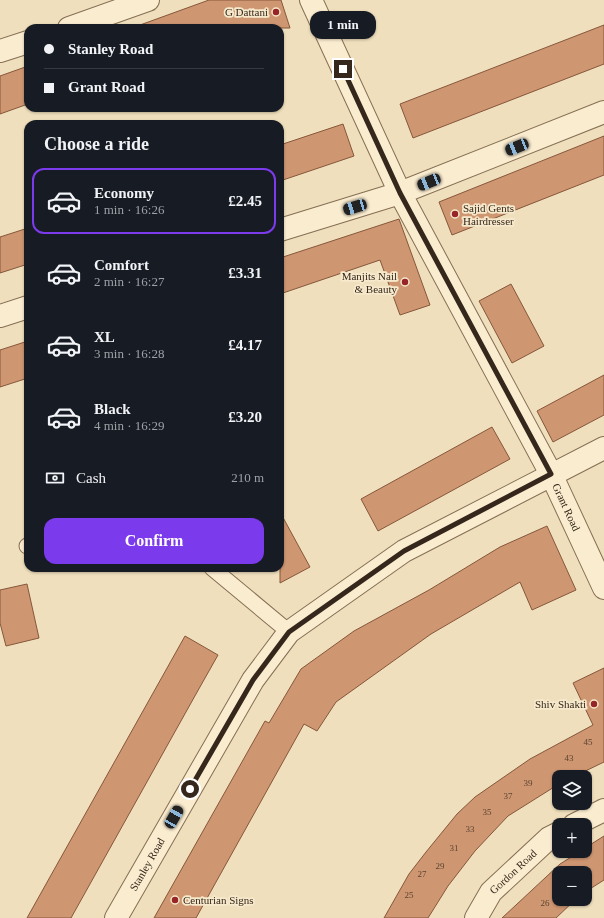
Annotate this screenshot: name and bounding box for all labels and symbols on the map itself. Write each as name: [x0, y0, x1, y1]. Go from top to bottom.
place label: G Dattani: [225, 6, 268, 18]
marker: G Dattani: [271, 7, 281, 17]
callout: 1 min: [310, 11, 376, 39]
route end: [334, 60, 352, 78]
car: [504, 137, 530, 157]
car: [416, 172, 442, 192]
car: [342, 198, 368, 216]
place label: Sajid Gents Hairdresser: [463, 202, 514, 227]
marker: Sajid Gents Hairdresser: [450, 209, 460, 219]
place label: Manjits Nail & Beauty: [342, 270, 397, 295]
marker: Manjits Nail & Beauty: [400, 277, 410, 287]
street label: Grant Road: [550, 481, 583, 533]
place label: Shiv Shakti: [535, 698, 586, 710]
marker: Shiv Shakti: [589, 699, 599, 709]
house number: 45: [584, 737, 593, 747]
house number: 43: [565, 753, 574, 763]
house number: 39: [524, 778, 533, 788]
route start: [181, 780, 199, 798]
house number: 37: [504, 791, 513, 801]
car: [163, 804, 185, 830]
house number: 35: [483, 807, 492, 817]
house number: 33: [466, 824, 475, 834]
street label: Stanley Road: [127, 835, 167, 893]
house number: 31: [450, 843, 459, 853]
street label: Gordon Road: [487, 847, 539, 896]
house number: 29: [436, 861, 445, 871]
house number: 27: [418, 869, 427, 879]
house number: 25: [405, 890, 414, 900]
place label: Centurian Signs: [183, 894, 254, 906]
marker: Centurian Signs: [170, 895, 180, 905]
house number: 26: [541, 898, 550, 908]

